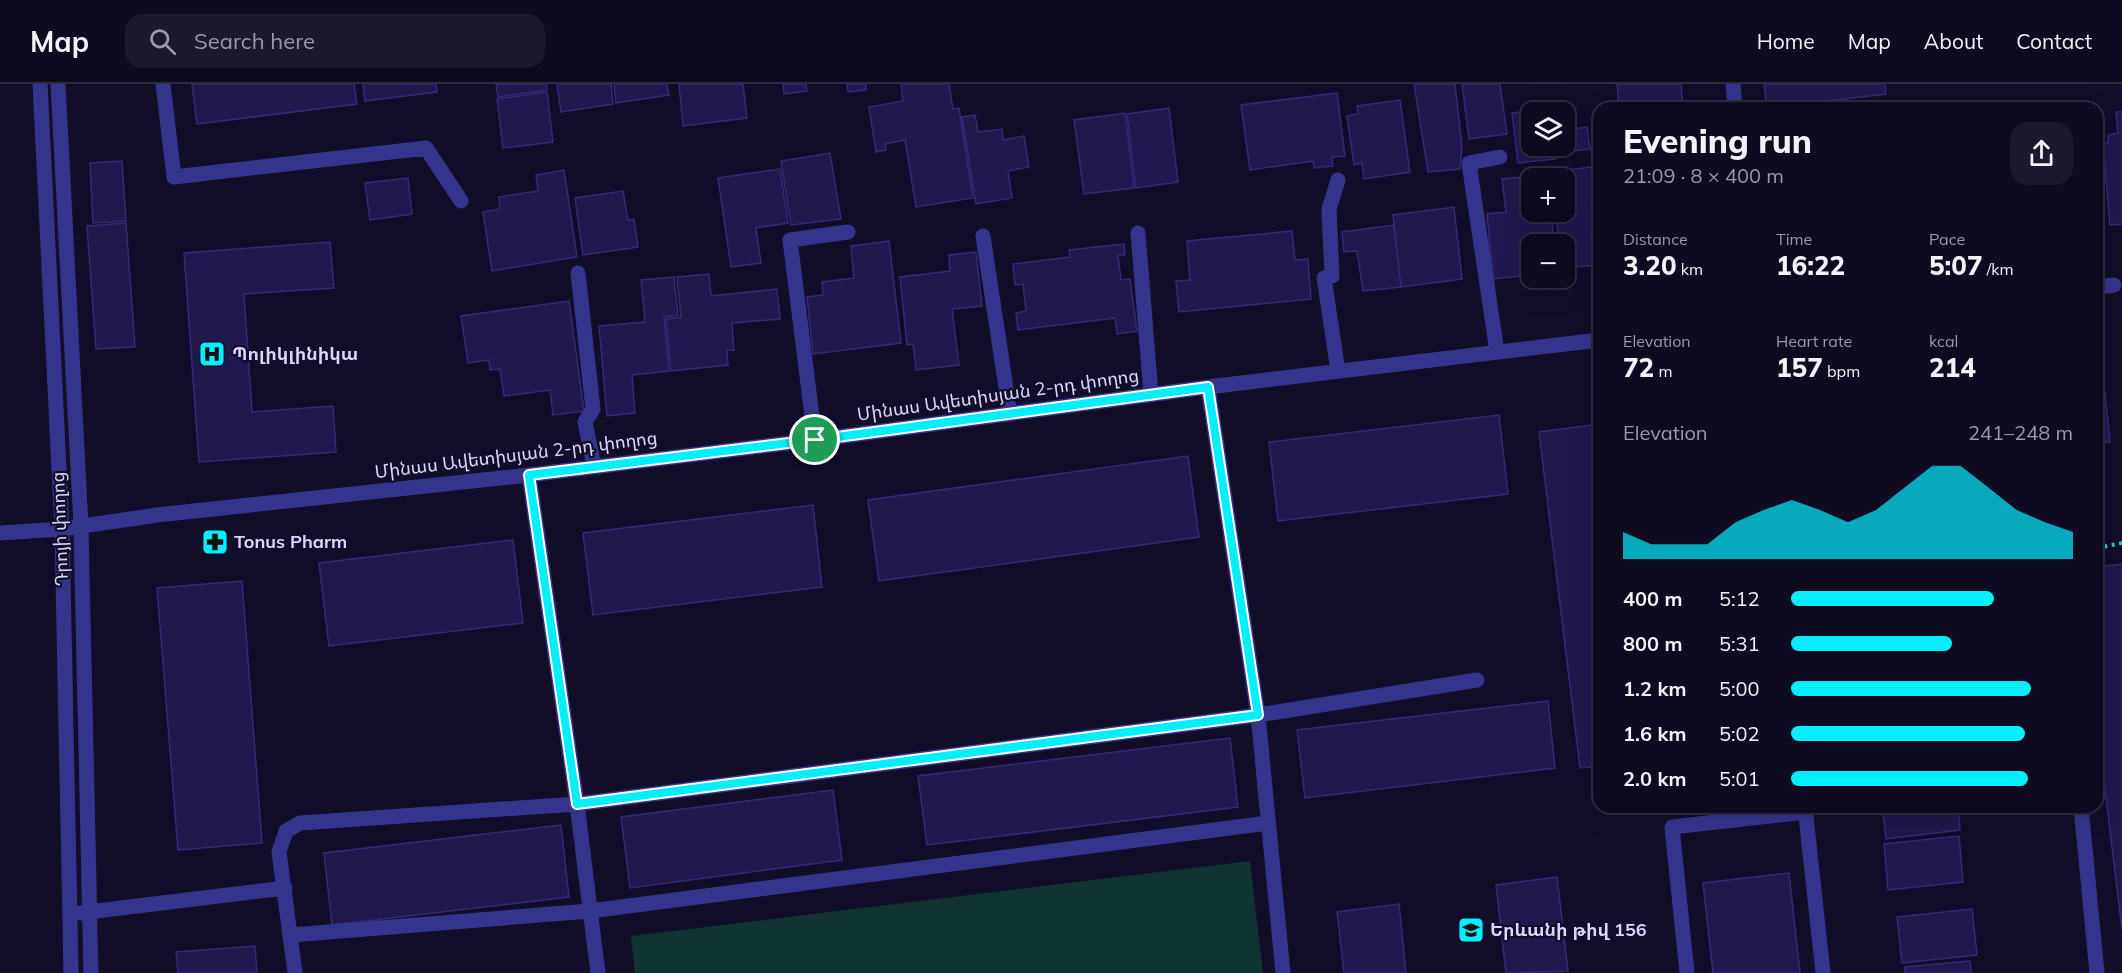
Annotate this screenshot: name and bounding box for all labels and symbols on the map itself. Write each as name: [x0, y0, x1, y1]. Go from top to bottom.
hospital icon: Պոլիկլինիկա: [197, 339, 227, 369]
place label: Պոլիկլինիկա: [232, 342, 358, 365]
street label: Մինաս Ավետիսյան 2-րդ փողոց: [856, 363, 1140, 426]
pin: [789, 414, 840, 465]
street label: Մինաս Ավետիսյան 2-րդ փողոց: [373, 426, 658, 483]
street label: Դրոյի փողոց: [46, 471, 73, 587]
pharmacy icon: Tonus Pharm: [200, 527, 230, 557]
place label: Tonus Pharm: [234, 530, 347, 553]
school or university icon: Երևանի թիվ 156: [1456, 915, 1486, 945]
place label: Երևանի թիվ 156: [1490, 918, 1647, 941]

